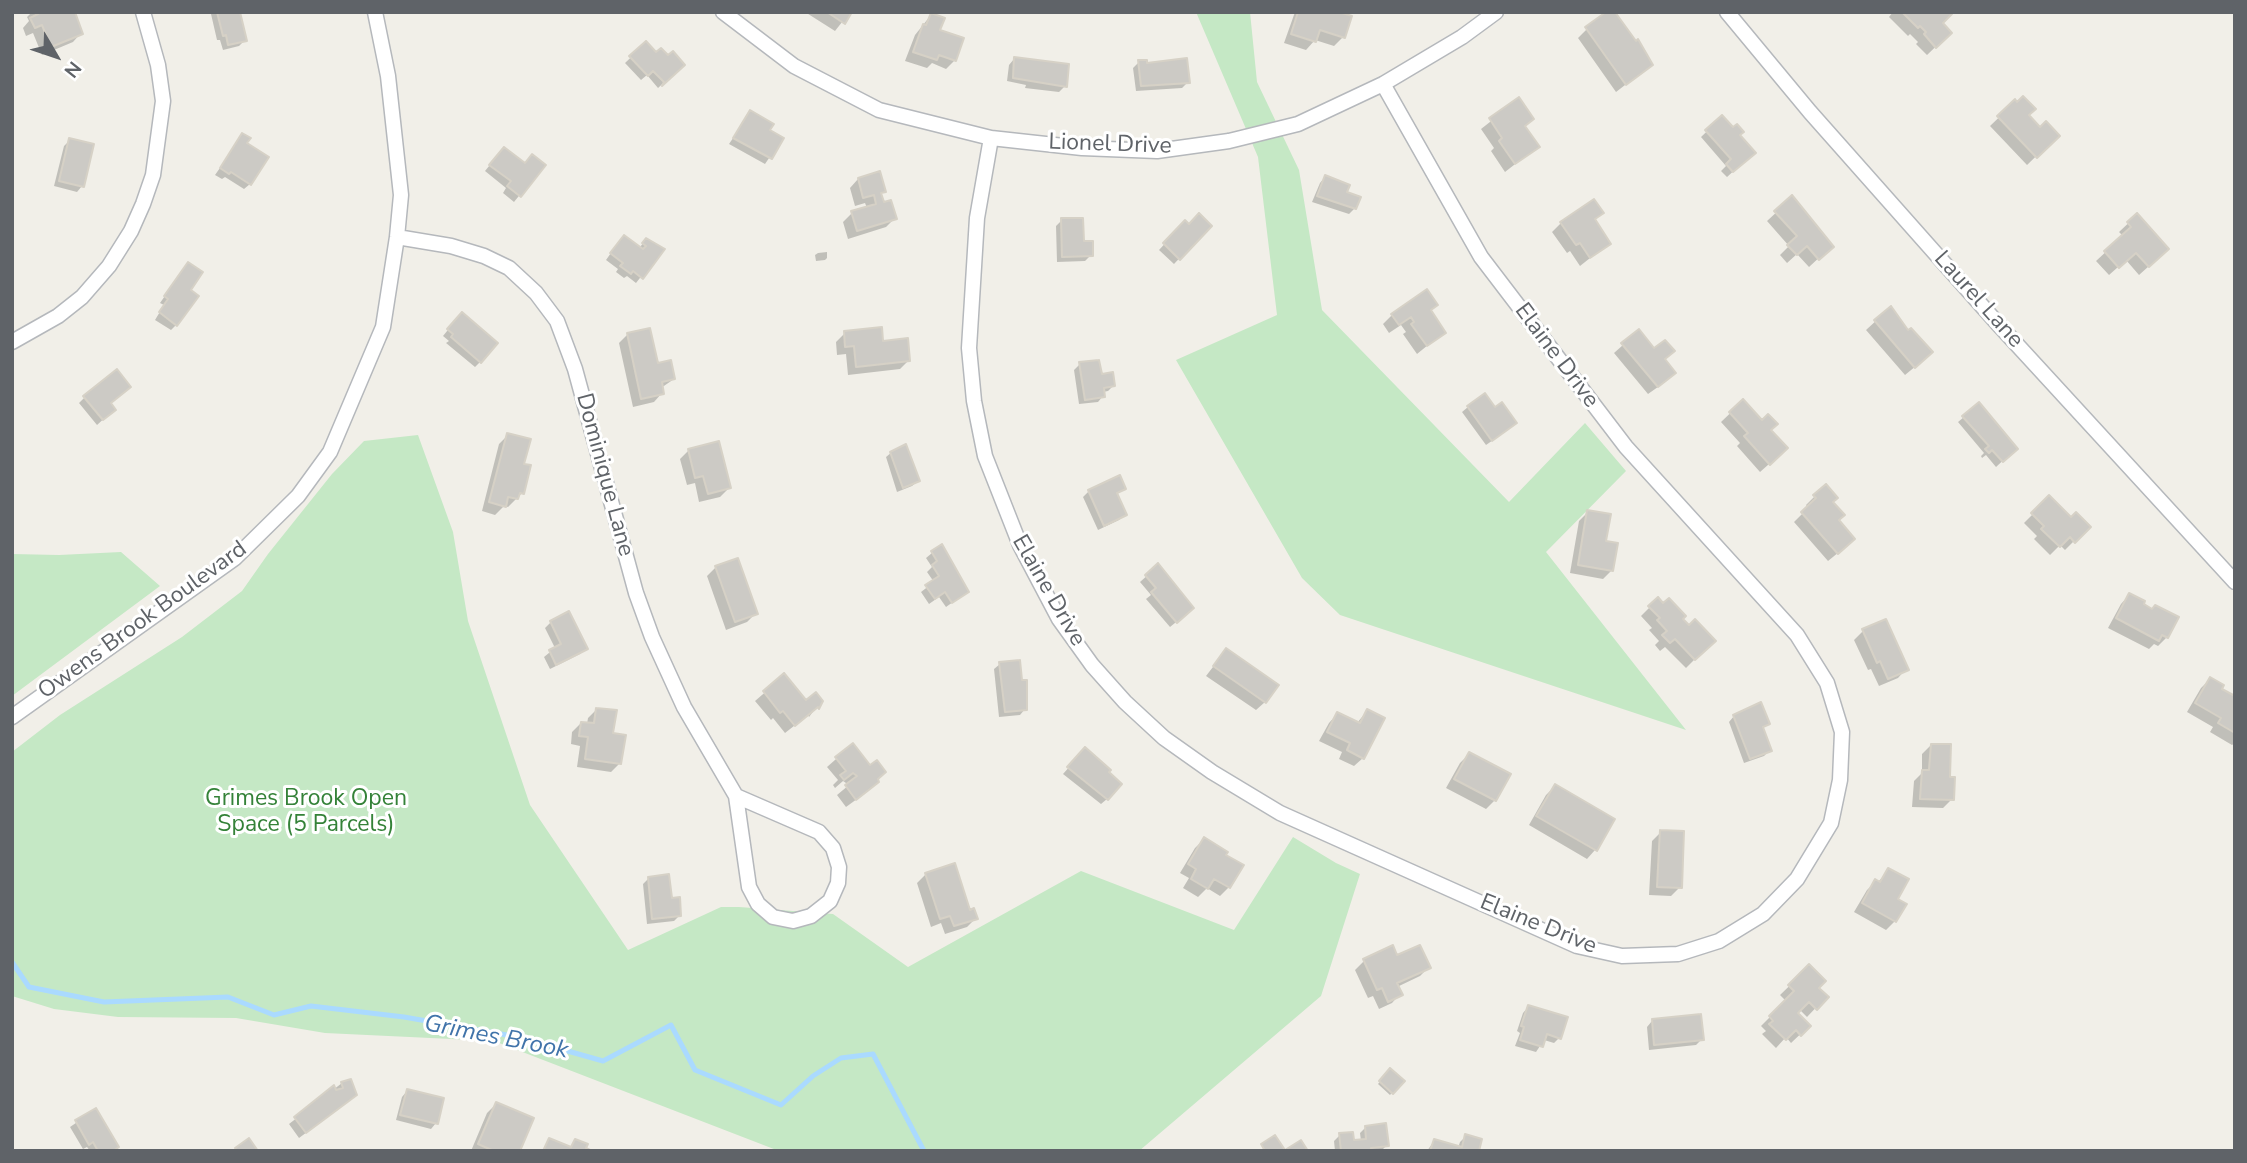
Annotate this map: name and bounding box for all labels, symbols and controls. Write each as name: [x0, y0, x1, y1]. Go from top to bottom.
north arrow: [21, 21, 91, 91]
text: N: [58, 56, 87, 83]
street label: Lionel Drive: [1048, 129, 1172, 161]
street label: Laurel Lane: [1927, 246, 2029, 354]
street label: Elaine Drive: [1508, 298, 1604, 414]
street label: Dominique Lane: [569, 390, 639, 560]
street label: Elaine Drive: [1005, 531, 1091, 651]
street label: Owens Brook Boulevard: [33, 536, 253, 706]
park label: Grimes Brook Open Space (5 Parcels): [205, 785, 407, 839]
street label: Elaine Drive: [1476, 889, 1600, 961]
water label: Grimes Brook: [422, 1010, 570, 1066]

